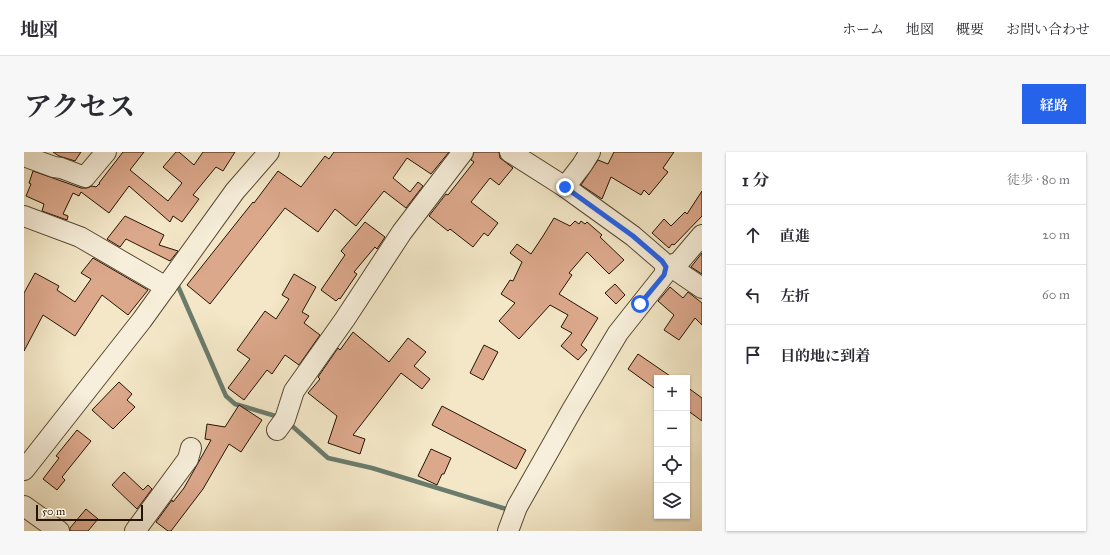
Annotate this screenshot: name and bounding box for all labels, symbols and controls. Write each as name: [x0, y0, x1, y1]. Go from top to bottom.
text: 地図: [20, 18, 58, 41]
text: ホーム: [842, 21, 884, 38]
text: 地図: [906, 21, 934, 38]
text: 概要: [956, 21, 984, 38]
text: お問い合わせ: [1006, 21, 1090, 38]
button: 経路: [1022, 84, 1086, 124]
text: アクセス: [24, 89, 135, 124]
text: 1 分: [742, 170, 769, 191]
text: 徒歩 · 80 m: [1007, 172, 1070, 188]
route end: [556, 178, 574, 196]
icon: ahead: [742, 224, 764, 246]
text: 直進: [780, 227, 810, 245]
text: 20 m: [1042, 227, 1070, 243]
icon: left: [742, 284, 764, 306]
text: 左折: [780, 287, 810, 305]
text: 60 m: [1042, 287, 1070, 303]
route start: [631, 295, 649, 313]
icon: arrive: [742, 344, 764, 366]
text: 目的地に到着: [780, 347, 870, 365]
map controls: [654, 375, 690, 519]
button: +: [654, 375, 690, 411]
button: −: [654, 411, 690, 447]
button: locate: [654, 447, 690, 483]
button: layers: [654, 483, 690, 519]
scale bar: [36, 503, 143, 522]
text: 50 m: [42, 505, 65, 518]

